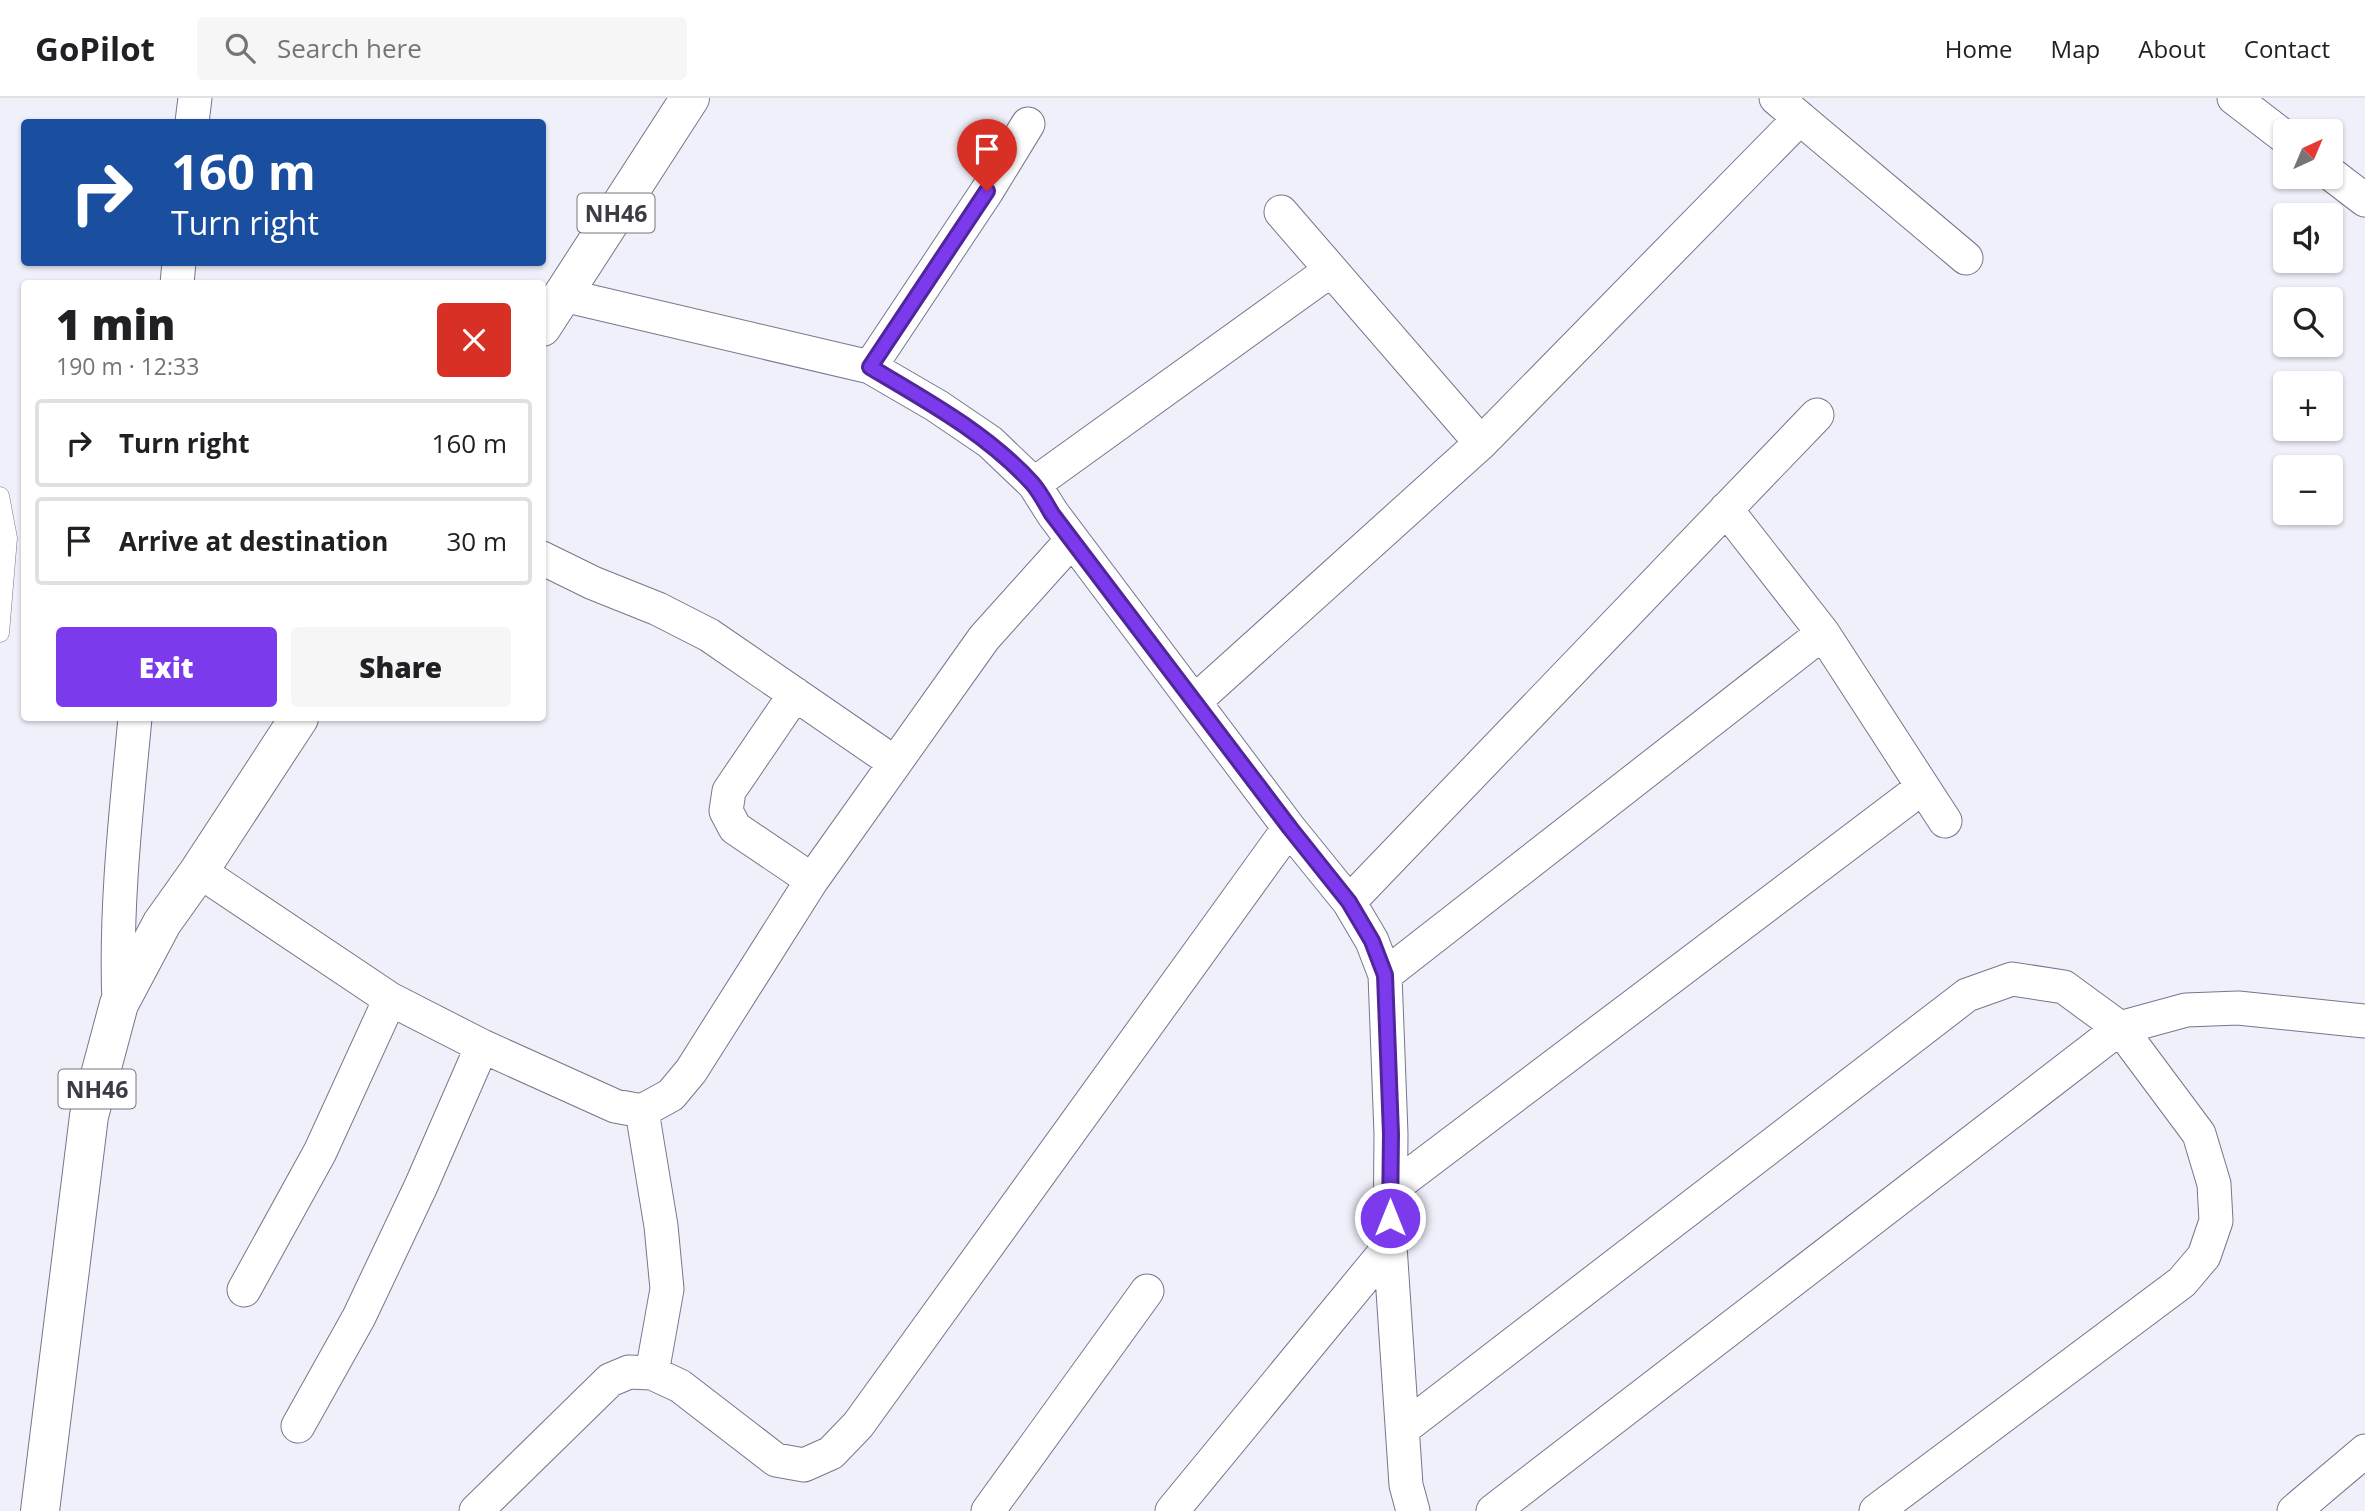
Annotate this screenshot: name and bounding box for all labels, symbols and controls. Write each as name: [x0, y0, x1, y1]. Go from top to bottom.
search box: [197, 17, 687, 80]
text: GoPilot: [35, 26, 155, 71]
icon: search: [221, 29, 259, 67]
text: Search here: [277, 30, 422, 66]
text: Home: [1945, 32, 2013, 65]
text: Map: [2051, 32, 2100, 65]
text: About: [2138, 32, 2206, 65]
text: Contact: [2244, 32, 2330, 65]
pin: [957, 119, 1017, 191]
north arrow: [2273, 119, 2343, 189]
map controls: [2273, 119, 2343, 525]
icon: arrive: [968, 130, 1006, 168]
text: 160 m: [171, 138, 316, 204]
icon: right: [56, 147, 147, 238]
road number: NH46: [578, 194, 654, 232]
text: Turn right: [171, 201, 319, 244]
button: sound: [2273, 203, 2343, 273]
button: search: [2273, 287, 2343, 357]
text: 1 min: [56, 295, 175, 352]
button: close: [437, 303, 511, 377]
text: 190 m · 12:33: [56, 350, 199, 382]
button: +: [2273, 371, 2343, 441]
icon: right: [60, 424, 98, 462]
text: Turn right: [119, 425, 250, 461]
text: 160 m: [432, 425, 507, 461]
button: −: [2273, 455, 2343, 525]
icon: arrive: [60, 522, 98, 560]
text: Arrive at destination: [119, 523, 388, 559]
text: 30 m: [446, 523, 507, 559]
button: Exit: [56, 627, 277, 707]
button: Share: [291, 627, 511, 707]
road number: NH46: [58, 1070, 136, 1108]
position arrow: [1353, 1181, 1427, 1255]

